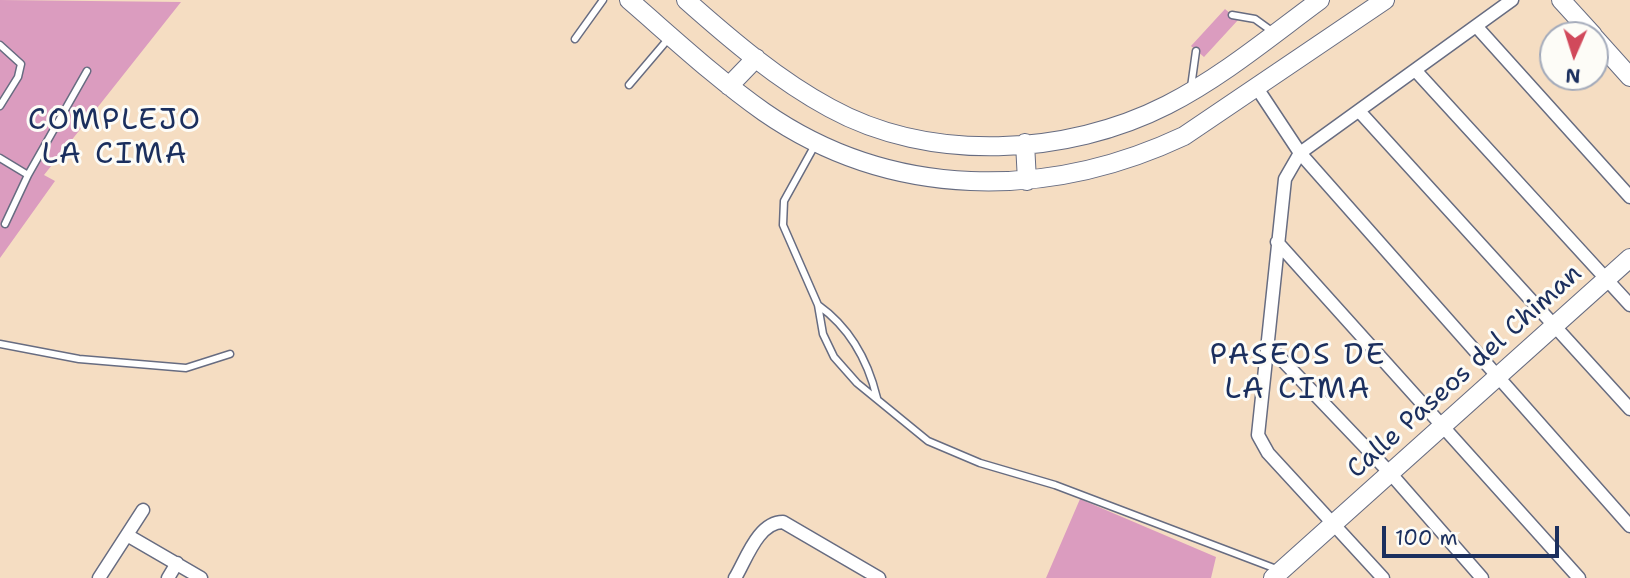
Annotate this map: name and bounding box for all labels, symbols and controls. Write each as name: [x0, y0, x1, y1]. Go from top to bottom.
north arrow: [1539, 21, 1609, 91]
text: N: [1565, 63, 1581, 88]
district label: COMPLEJO LA CIMA: [29, 103, 201, 174]
street label: Calle Paseos del Chiman: [1341, 258, 1589, 486]
district label: PASEOS DE LA CIMA: [1211, 338, 1385, 408]
scale bar: [1385, 512, 1562, 556]
text: 100 m: [1395, 524, 1458, 552]

